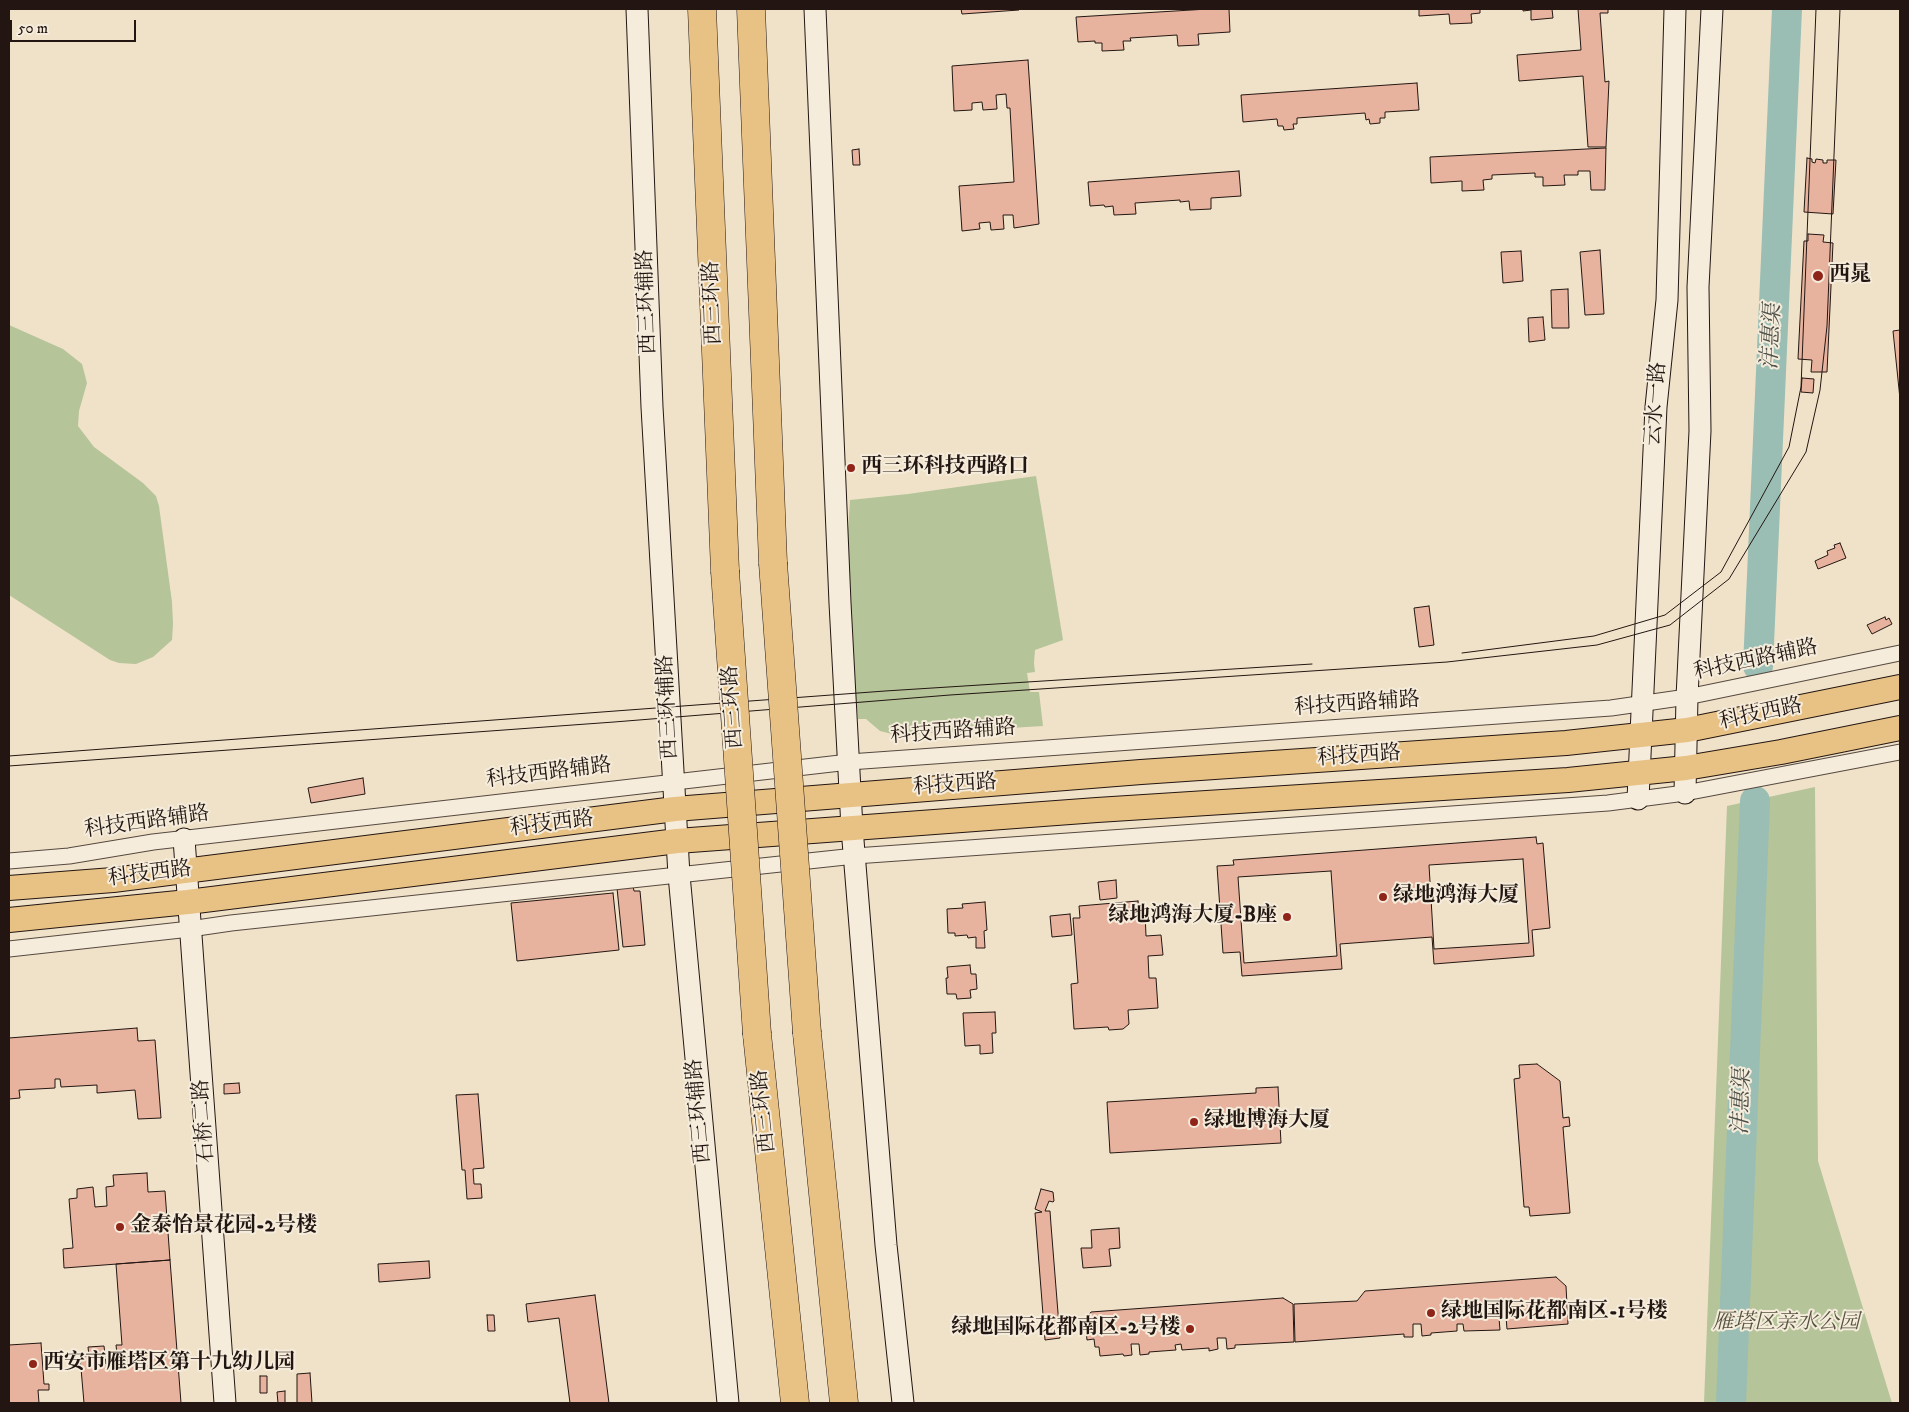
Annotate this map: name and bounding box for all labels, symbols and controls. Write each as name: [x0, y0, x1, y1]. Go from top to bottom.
scale bar: [12, 10, 139, 42]
text: 50 m: [18, 19, 48, 38]
street label: 西三环辅路: [634, 249, 662, 355]
street label: 西三环路: [700, 261, 728, 345]
place label: 西晁: [1829, 263, 1871, 289]
marker: 西晁: [1811, 269, 1825, 283]
water label: 沣惠渠: [1758, 303, 1788, 371]
street label: 云水一路: [1642, 361, 1672, 447]
place label: 西三环科技西路口: [861, 455, 1029, 481]
marker: 西三环科技西路口: [845, 462, 857, 474]
street label: 科技西路辅路: [1692, 636, 1820, 686]
street label: 西三环辅路: [654, 654, 684, 760]
street label: 西三环路: [719, 664, 749, 750]
street label: 科技西路辅路: [1293, 688, 1421, 722]
street label: 科技西路: [1717, 694, 1805, 736]
street label: 科技西路辅路: [889, 716, 1017, 750]
street label: 科技西路: [1316, 742, 1402, 772]
street label: 科技西路辅路: [485, 754, 613, 794]
street label: 科技西路: [912, 771, 998, 801]
street label: 科技西路辅路: [83, 802, 211, 844]
street label: 科技西路: [509, 807, 595, 843]
street label: 科技西路: [107, 857, 193, 893]
place label: 绿地鸿海大厦: [1393, 884, 1519, 910]
marker: 绿地鸿海大厦: [1377, 891, 1389, 903]
place label: 绿地鸿海大厦-B座: [1108, 904, 1277, 930]
marker: 绿地鸿海大厦-B座: [1281, 911, 1293, 923]
street label: 西三环辅路: [683, 1058, 717, 1164]
street label: 西三环路: [748, 1068, 782, 1154]
water label: 沣惠渠: [1729, 1069, 1757, 1135]
street label: 石桥二路: [190, 1078, 220, 1164]
place label: 绿地博海大厦: [1204, 1109, 1330, 1135]
marker: 绿地博海大厦: [1188, 1116, 1200, 1128]
place label: 金泰怡景花园-2号楼: [130, 1214, 317, 1240]
marker: 金泰怡景花园-2号楼: [114, 1221, 126, 1233]
place label: 绿地国际花都南区-1号楼: [1441, 1300, 1667, 1326]
marker: 绿地国际花都南区-1号楼: [1425, 1307, 1437, 1319]
park label: 雁塔区亲水公园: [1713, 1311, 1859, 1337]
place label: 绿地国际花都南区-2号楼: [951, 1316, 1180, 1342]
marker: 绿地国际花都南区-2号楼: [1184, 1323, 1196, 1335]
place label: 西安市雁塔区第十九幼儿园: [43, 1351, 295, 1377]
marker: 西安市雁塔区第十九幼儿园: [27, 1358, 39, 1370]

